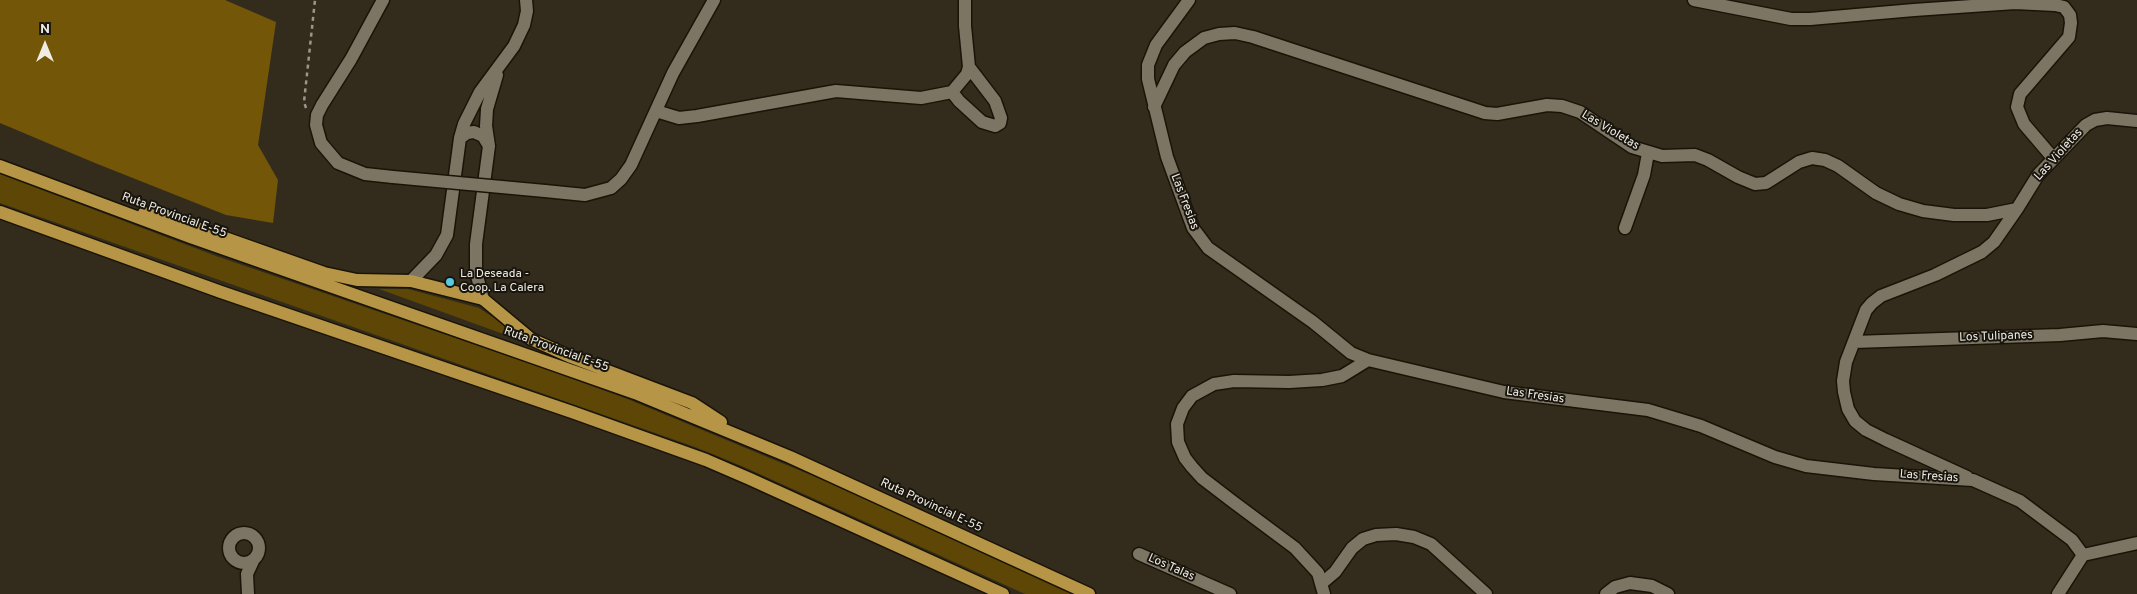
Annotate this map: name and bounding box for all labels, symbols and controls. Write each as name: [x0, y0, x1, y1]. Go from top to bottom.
north arrow: [20, 20, 70, 70]
text: N: [40, 21, 50, 38]
street label: Las Violetas: [1578, 108, 1642, 154]
street label: Las Violetas: [2032, 126, 2086, 184]
street label: Las Fresias: [1167, 172, 1201, 232]
street label: Ruta Provincial E-55: [119, 190, 229, 242]
place label: La Deseada - Coop. La Calera: [460, 268, 544, 296]
marker: La Deseada - Coop. La Calera: [444, 276, 456, 288]
street label: Ruta Provincial E-55: [501, 324, 611, 376]
street label: Los Tulipanes: [1959, 329, 2033, 345]
street label: Las Fresias: [1505, 385, 1565, 407]
street label: Las Fresias: [1899, 468, 1959, 486]
street label: Ruta Provincial E-55: [878, 476, 984, 536]
street label: Los Talas: [1146, 551, 1196, 585]

